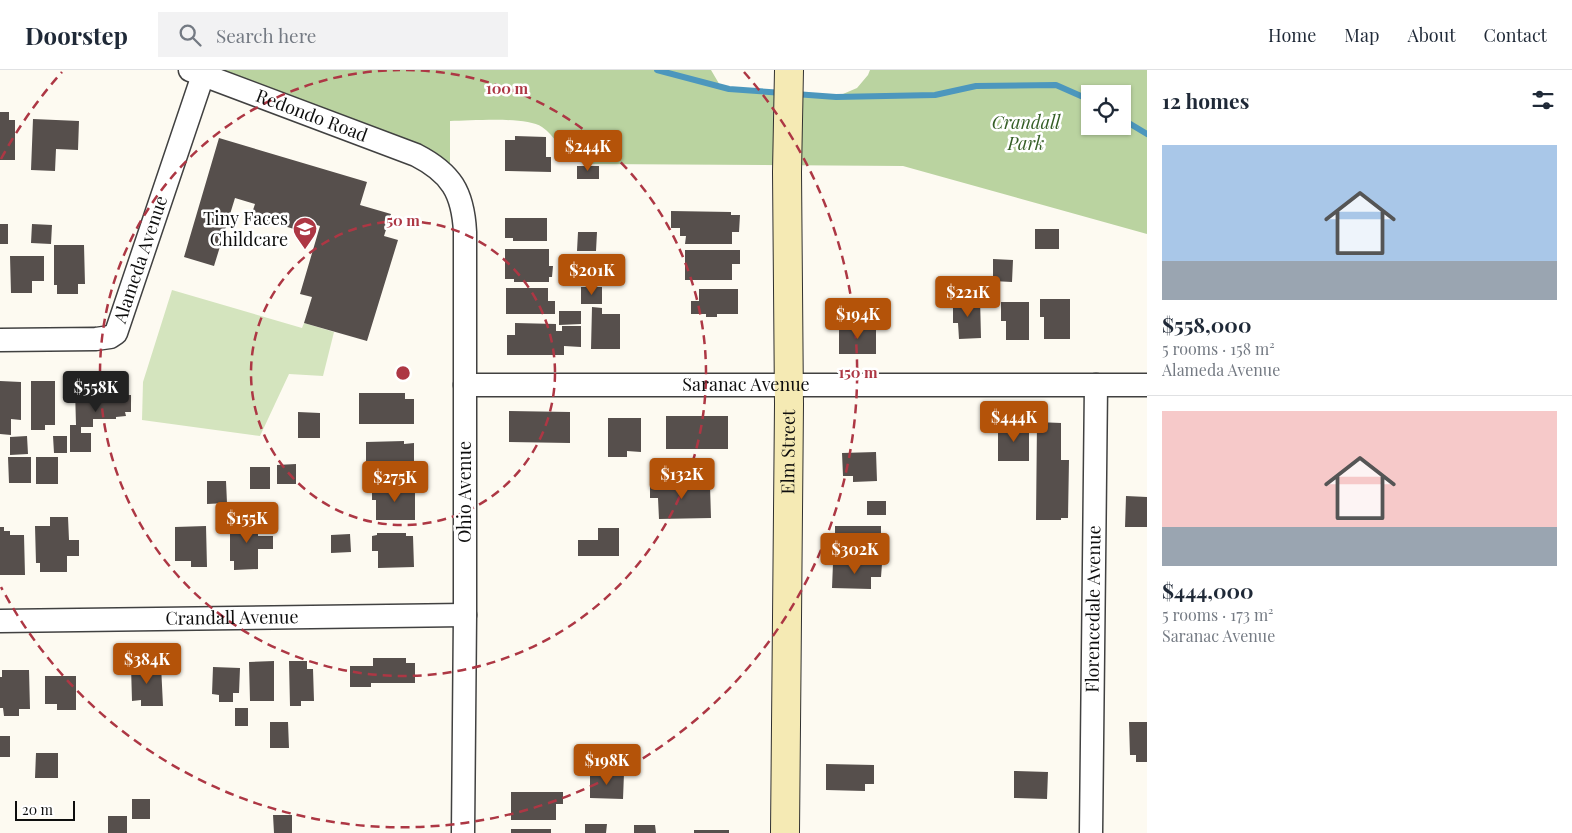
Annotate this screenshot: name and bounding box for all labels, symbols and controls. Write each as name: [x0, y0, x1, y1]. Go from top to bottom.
search box: [158, 12, 508, 57]
text: Doorstep: [25, 19, 128, 51]
icon: search: [176, 21, 204, 49]
text: Search here: [216, 22, 316, 48]
text: Home: [1268, 23, 1316, 47]
text: Map: [1344, 23, 1379, 47]
text: About: [1407, 23, 1456, 47]
text: Contact: [1484, 23, 1547, 47]
text: 100 m: [486, 78, 529, 98]
street label: Redondo Road: [253, 83, 372, 147]
map controls: [1081, 85, 1131, 135]
button: locate: [1081, 85, 1131, 135]
text: 12 homes: [1162, 86, 1249, 114]
icon: filters: [1529, 86, 1557, 114]
park label: Crandall Park: [992, 110, 1061, 155]
pin: $244K: [553, 129, 623, 172]
text: $244K: [565, 135, 611, 156]
icon: home: [1315, 178, 1405, 268]
street label: Alameda Avenue: [107, 192, 172, 327]
place label: Tiny Faces Childcare: [203, 206, 288, 251]
text: 50 m: [386, 210, 420, 230]
school or university icon: Tiny Faces Childcare: [292, 216, 318, 250]
pin: $201K: [557, 254, 627, 296]
text: $201K: [569, 259, 615, 280]
pin: $221K: [933, 276, 1003, 318]
text: $221K: [946, 281, 990, 302]
pin: $194K: [823, 298, 893, 340]
text: $194K: [836, 303, 880, 324]
text: $558,000: [1162, 310, 1251, 338]
text: 5 rooms · 158 m²: [1162, 338, 1275, 359]
text: Alameda Avenue: [1162, 359, 1280, 380]
text: 150 m: [838, 362, 878, 382]
centre of rings: [394, 364, 412, 382]
pin: $558K: [61, 370, 131, 413]
street label: Saranac Avenue: [682, 372, 810, 396]
text: $558K: [74, 376, 118, 397]
pin: $444K: [979, 400, 1049, 443]
text: $444K: [991, 406, 1037, 427]
street label: Elm Street: [775, 409, 800, 495]
street label: Ohio Avenue: [452, 441, 476, 543]
icon: home: [1315, 443, 1405, 533]
pin: $132K: [647, 458, 717, 500]
pin: $275K: [360, 460, 430, 503]
text: $132K: [661, 463, 703, 484]
text: $275K: [373, 466, 417, 487]
pin: $155K: [212, 502, 282, 544]
text: $155K: [226, 507, 268, 528]
street label: Florencedale Avenue: [1080, 525, 1105, 693]
pin: $302K: [820, 532, 890, 575]
text: $302K: [831, 538, 879, 559]
text: $444,000: [1162, 576, 1254, 604]
street label: Crandall Avenue: [165, 604, 299, 630]
text: 5 rooms · 173 m²: [1162, 604, 1274, 625]
text: Saranac Avenue: [1162, 625, 1275, 646]
pin: $384K: [112, 642, 182, 685]
text: $384K: [124, 648, 170, 669]
pin: $198K: [572, 744, 642, 786]
text: $198K: [585, 749, 629, 770]
scale bar: [15, 798, 75, 821]
text: 20 m: [22, 800, 53, 819]

